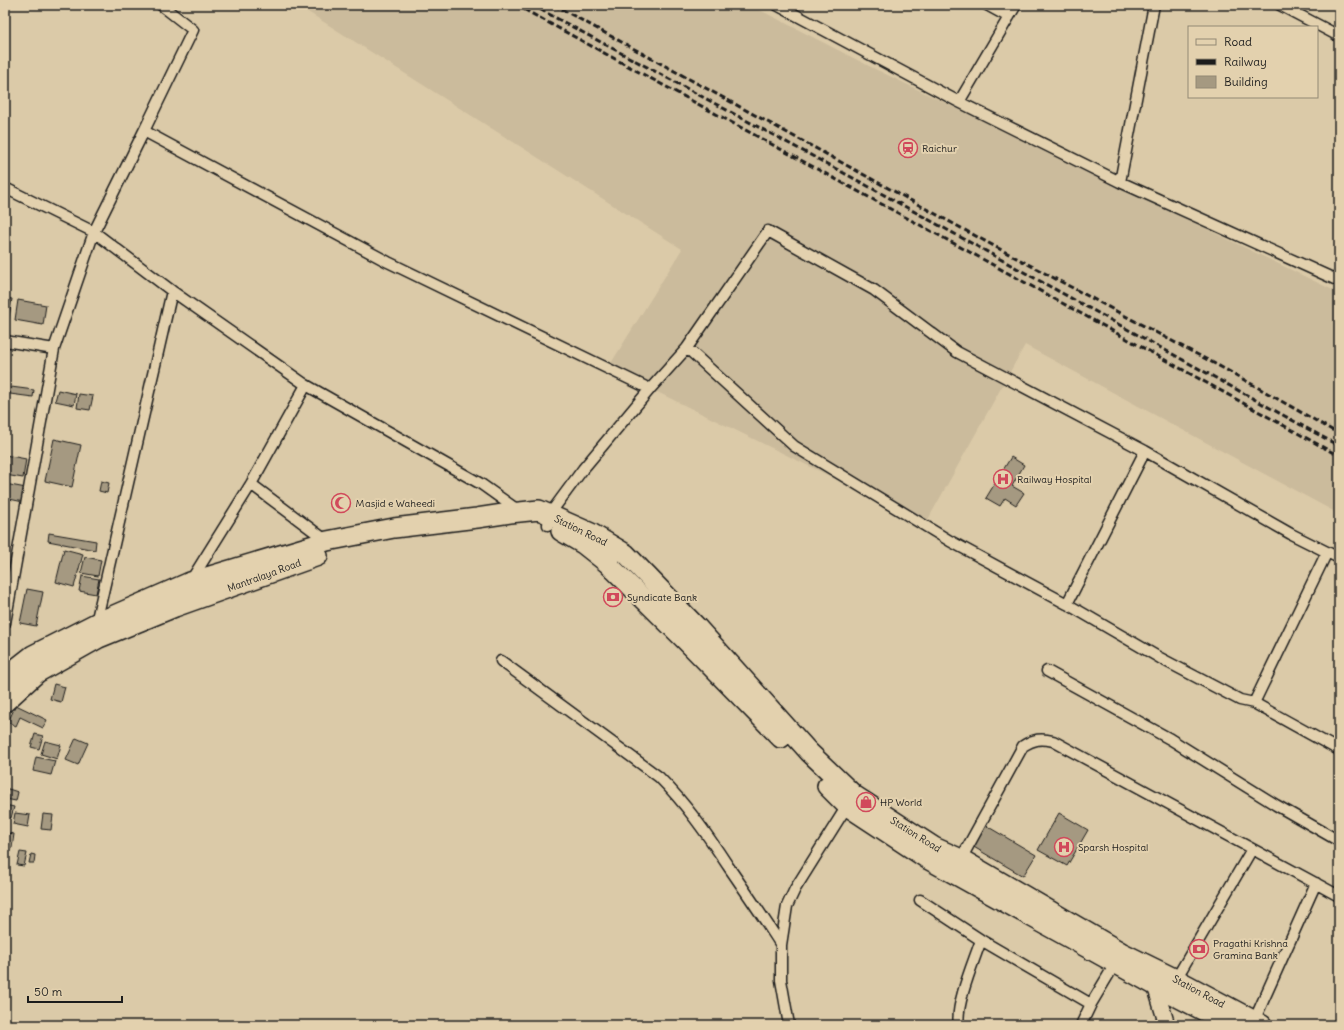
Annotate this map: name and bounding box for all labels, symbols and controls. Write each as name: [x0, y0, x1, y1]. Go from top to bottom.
legend: [1188, 26, 1318, 98]
text: Road: [1224, 34, 1252, 49]
text: Railway: [1224, 54, 1267, 69]
text: Building: [1224, 74, 1268, 89]
station icon: Raichur: [897, 137, 919, 159]
place label: Raichur: [922, 142, 957, 155]
hospital icon: Railway Hospital: [992, 468, 1014, 490]
place label: Railway Hospital: [1017, 473, 1092, 486]
mosque icon: Ｍasjid e Waheedi: [330, 492, 352, 514]
place label: Ｍasjid e Waheedi: [355, 497, 435, 510]
street label: Station Road: [552, 512, 609, 549]
street label: Mantralaya Road: [225, 556, 303, 595]
bank icon: Syndicate Bank: [602, 586, 624, 608]
place label: Syndicate Bank: [627, 591, 697, 604]
shop icon: HP World: [855, 791, 877, 813]
place label: HP World: [880, 796, 922, 809]
street label: Station Road: [888, 814, 944, 855]
hospital icon: Sparsh Hospital: [1053, 836, 1075, 858]
place label: Sparsh Hospital: [1078, 841, 1148, 854]
place label: Pragathi Krishna Gramina Bank: [1213, 937, 1288, 962]
bank icon: Pragathi Krishna Gramina Bank: [1188, 938, 1210, 960]
street label: Station Road: [1170, 972, 1227, 1011]
scale bar: [28, 978, 122, 1004]
text: 50 m: [34, 984, 63, 999]

